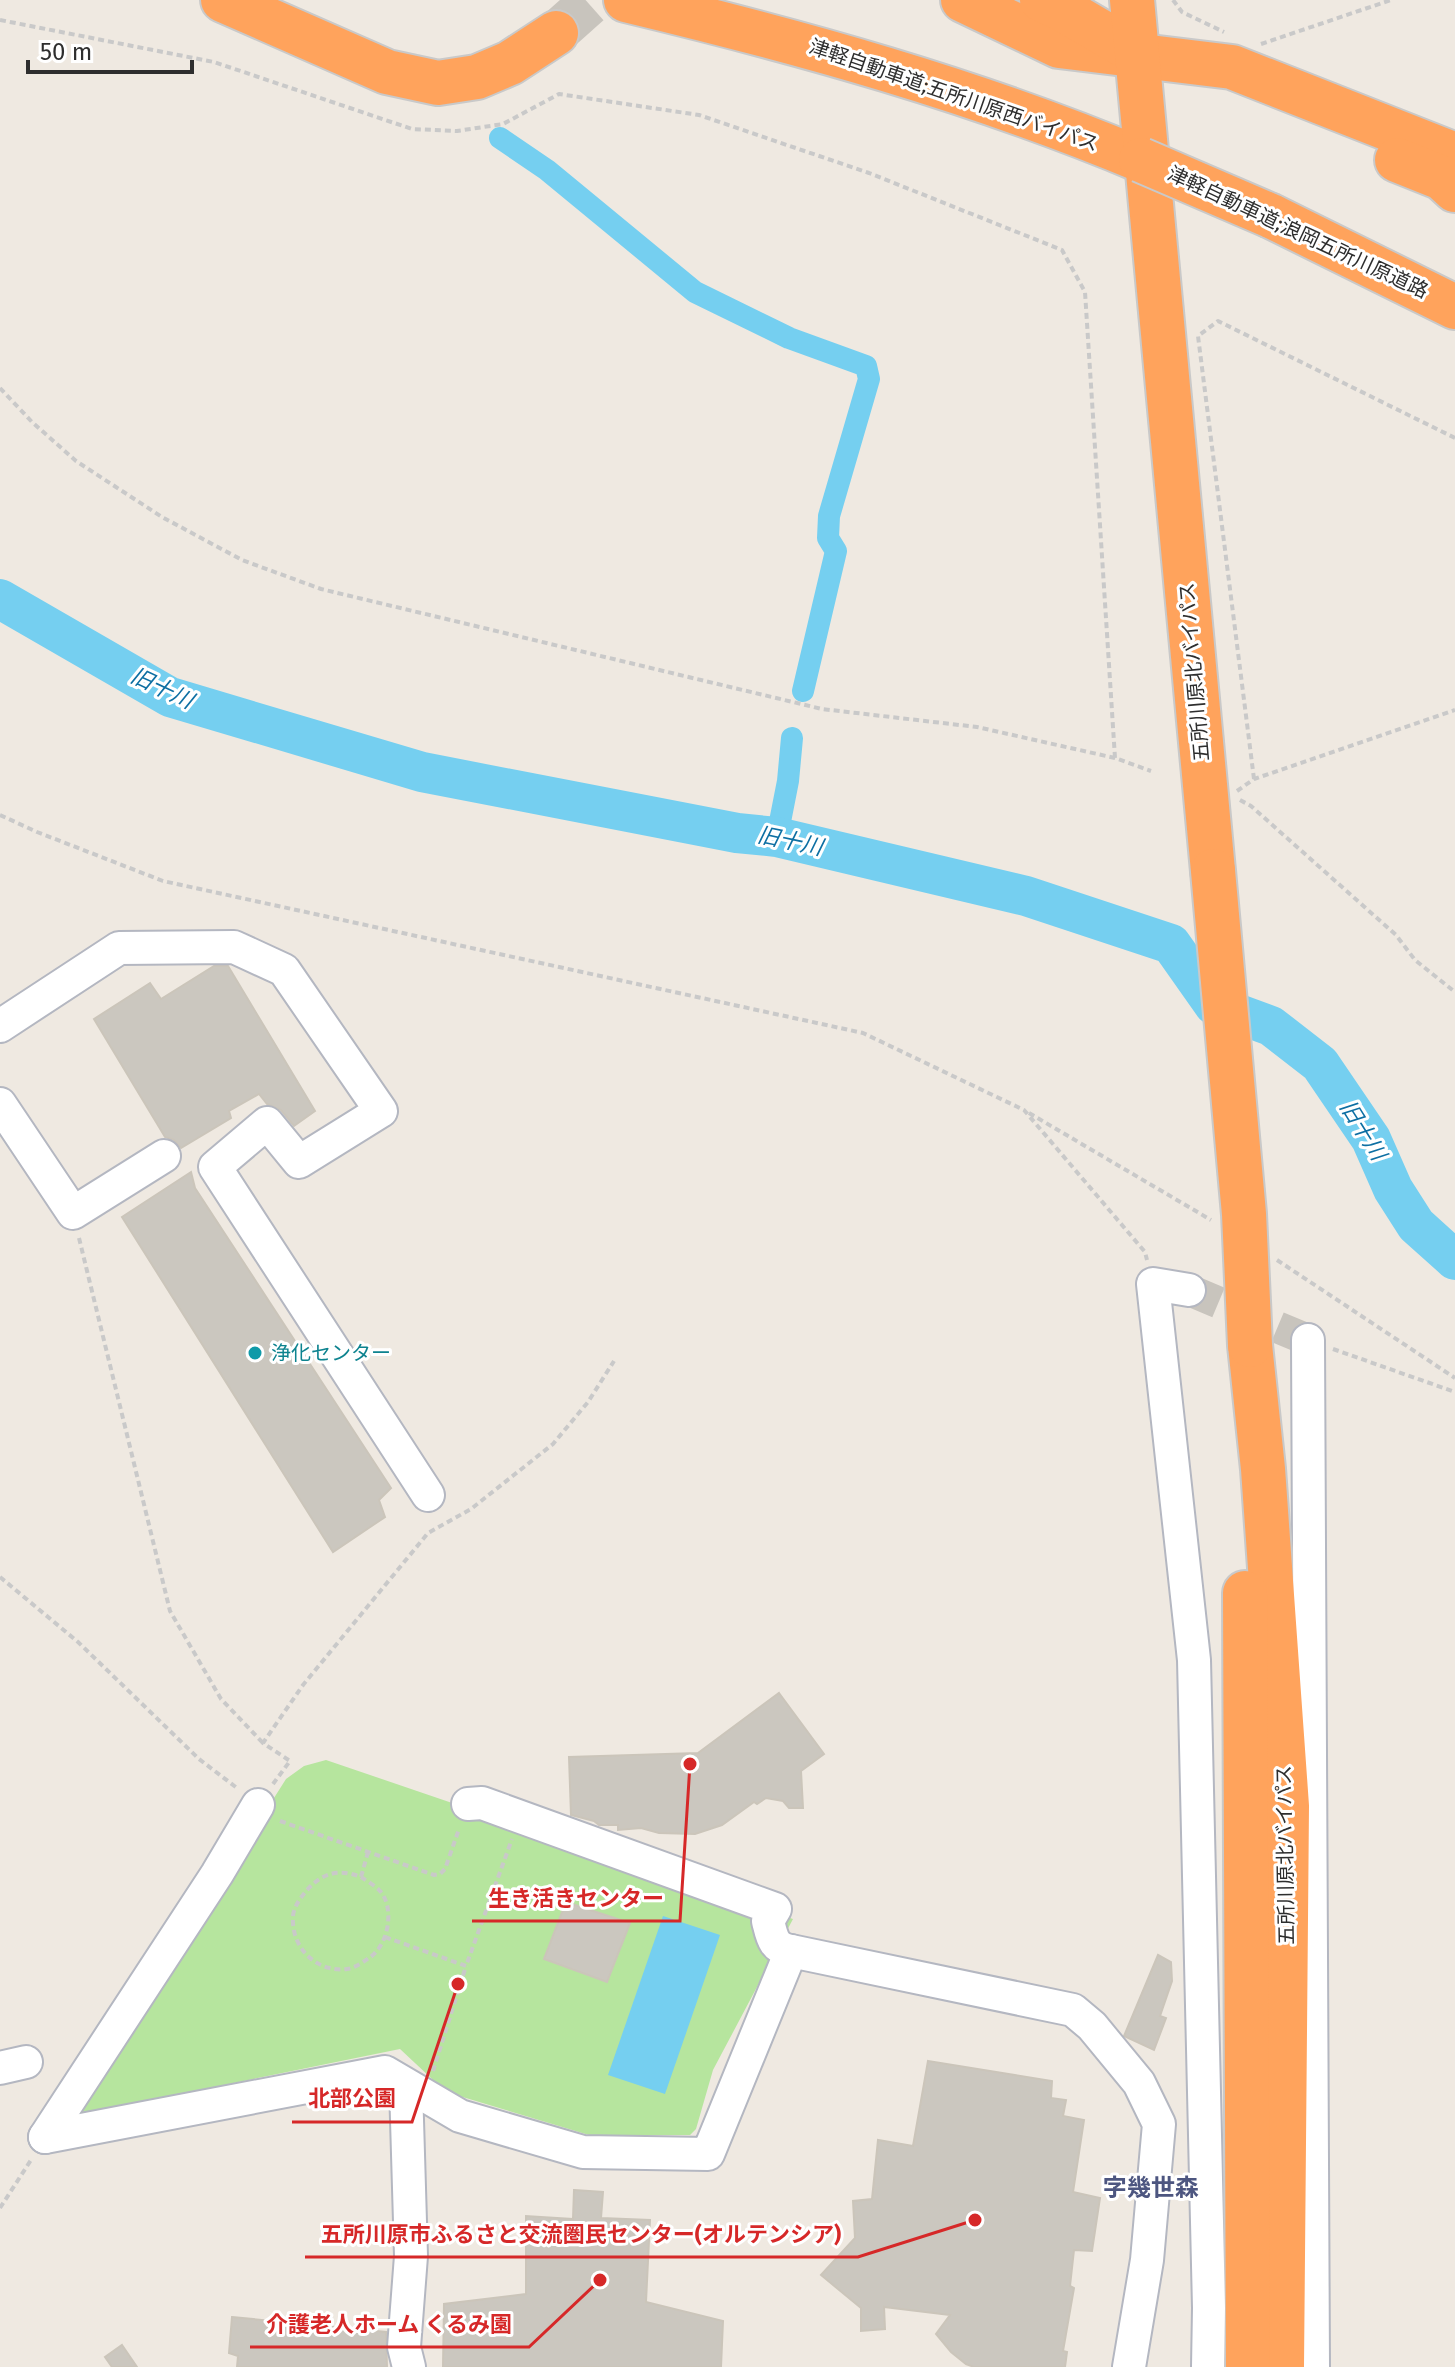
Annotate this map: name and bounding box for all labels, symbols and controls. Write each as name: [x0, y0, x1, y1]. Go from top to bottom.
scale bar: [28, 24, 192, 74]
street label: 津軽自動車道;五所川原西バイパス: [806, 34, 1102, 156]
text: 50 m: [40, 38, 92, 66]
street label: 津軽自動車道;浪岡五所川原道路: [1164, 161, 1432, 303]
street label: 五所川原北バイパス: [1174, 581, 1214, 763]
water label: 旧十川: [126, 662, 199, 715]
water label: 旧十川: [755, 821, 827, 861]
water label: 旧十川: [1334, 1095, 1393, 1167]
place label: 浄化センター: [271, 1341, 391, 1365]
marker: 浄化センター: [246, 1344, 264, 1362]
street label: 五所川原北バイパス: [1271, 1765, 1299, 1945]
callout: 生き活きセンター: [472, 1875, 680, 1921]
text: 生き活きセンター: [488, 1885, 664, 1912]
callout: 北部公園: [292, 2076, 412, 2122]
text: 北部公園: [308, 2085, 396, 2112]
district label: 字幾世森: [1103, 2174, 1199, 2202]
callout: 五所川原市ふるさと交流圏民センター(オルテンシア): [305, 2211, 858, 2257]
text: 五所川原市ふるさと交流圏民センター(オルテンシア): [321, 2221, 841, 2248]
callout: 介護老人ホーム くるみ園: [250, 2301, 529, 2347]
text: 介護老人ホーム くるみ園: [266, 2311, 512, 2338]

